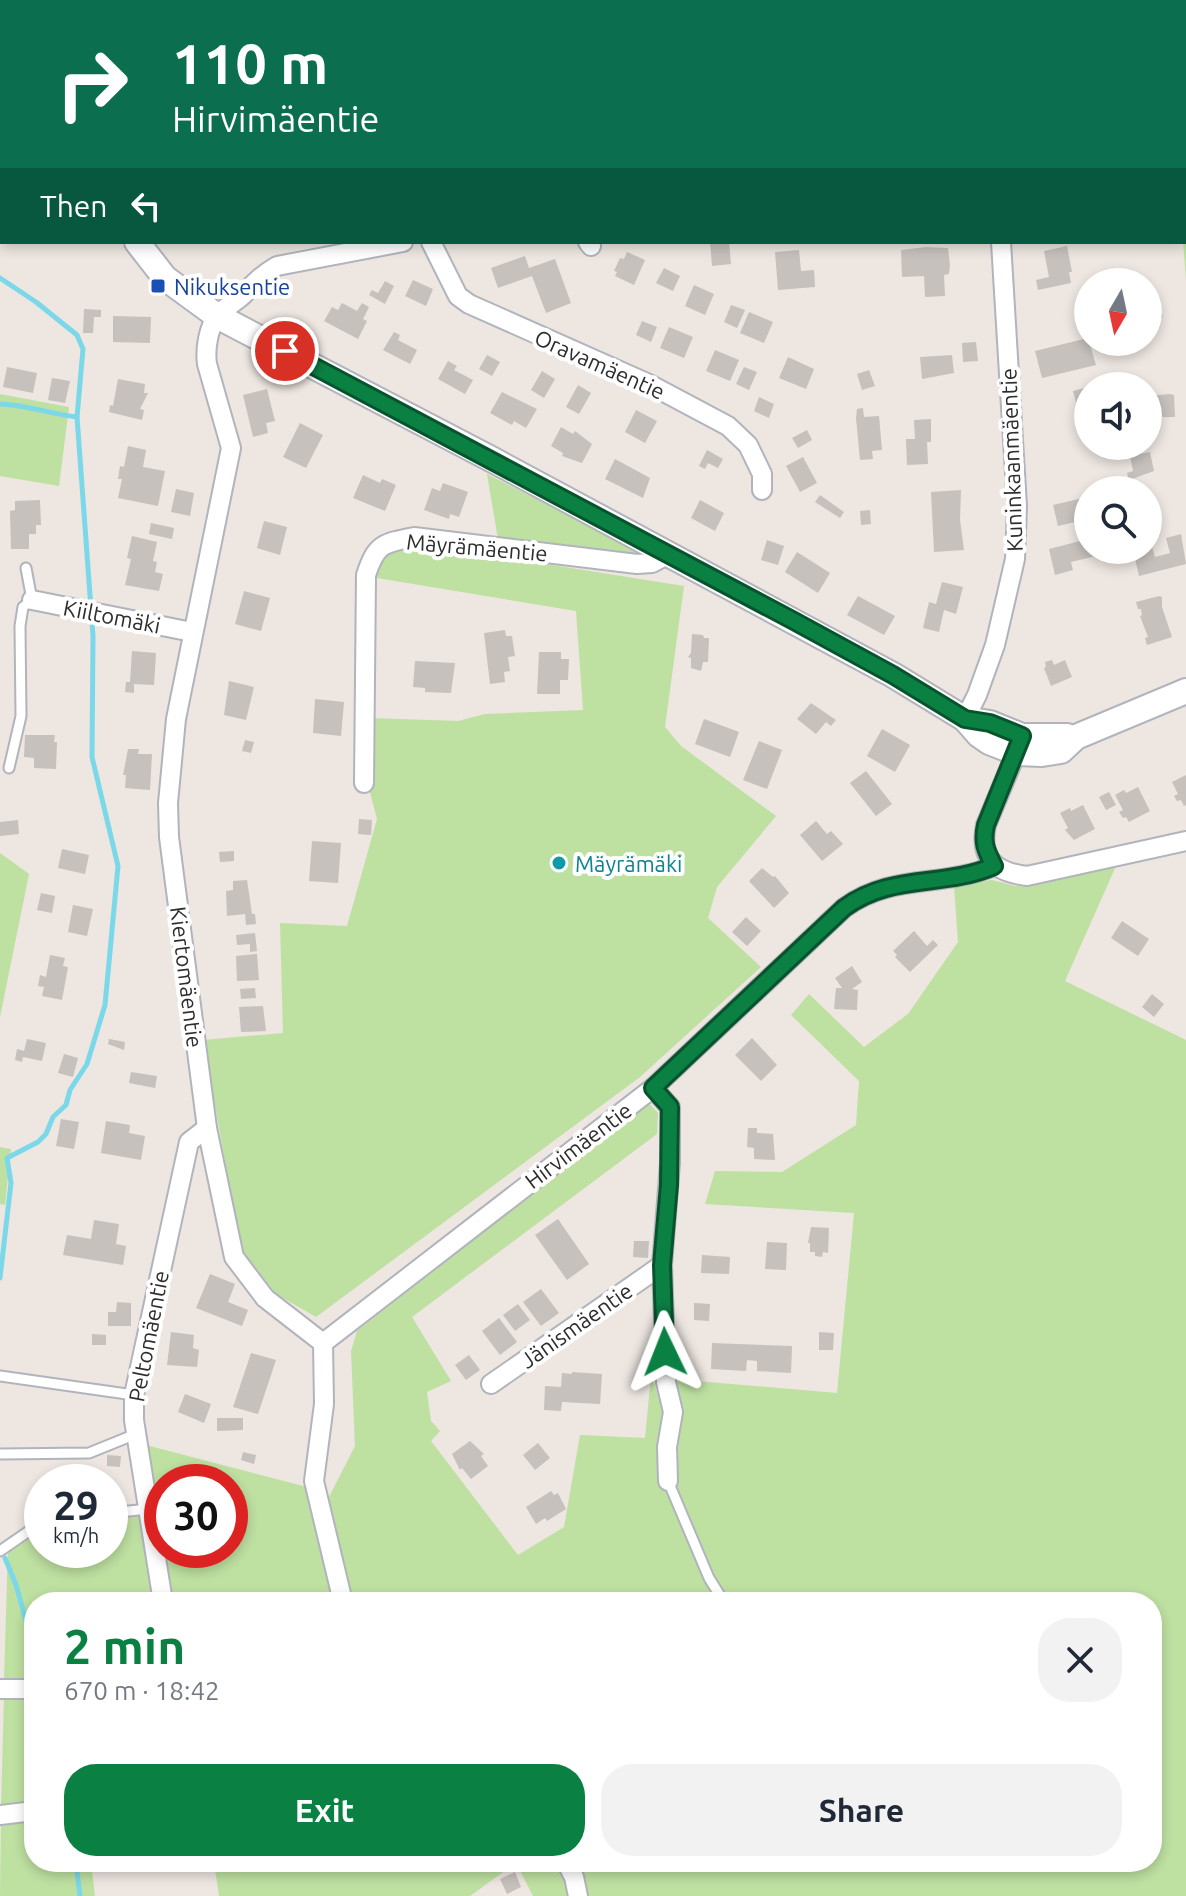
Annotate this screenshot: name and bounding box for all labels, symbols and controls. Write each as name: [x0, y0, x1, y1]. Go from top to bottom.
icon: right: [40, 32, 144, 136]
text: 110 m: [172, 32, 328, 95]
text: Hirvimäentie: [172, 98, 379, 139]
icon: left: [124, 184, 168, 228]
text: Then: [40, 189, 108, 223]
north arrow: [1074, 268, 1162, 356]
map controls: [1074, 268, 1162, 564]
place label: Nikuksentie: [174, 274, 290, 299]
marker: Nikuksentie: [149, 277, 167, 295]
pin: [251, 317, 319, 385]
street label: Oravamäentie: [531, 324, 669, 404]
icon: arrive: [263, 329, 307, 373]
street label: Kuninkaanmäentie: [995, 368, 1027, 552]
button: sound: [1074, 372, 1162, 460]
button: search: [1074, 476, 1162, 564]
street label: Mäyrämäentie: [405, 528, 549, 566]
street label: Kiiltomäki: [61, 594, 163, 638]
place label: Mäyrämäki: [575, 851, 682, 876]
marker: Mäyrämäki: [550, 854, 568, 872]
street label: Kiertomäentie: [166, 905, 208, 1049]
street label: Hirvimäentie: [520, 1097, 636, 1193]
street label: Peltomäentie: [123, 1268, 173, 1404]
street label: Jänismäentie: [515, 1277, 637, 1373]
position arrow: [623, 1310, 707, 1394]
speed limit sign: 30: [144, 1464, 248, 1568]
text: 29: [53, 1483, 99, 1528]
text: km/h: [53, 1524, 99, 1547]
button: close: [1038, 1618, 1122, 1702]
text: 2 min: [64, 1619, 185, 1673]
text: 670 m · 18:42: [64, 1676, 220, 1705]
button: Exit: [64, 1764, 585, 1856]
button: Share: [601, 1764, 1122, 1856]

